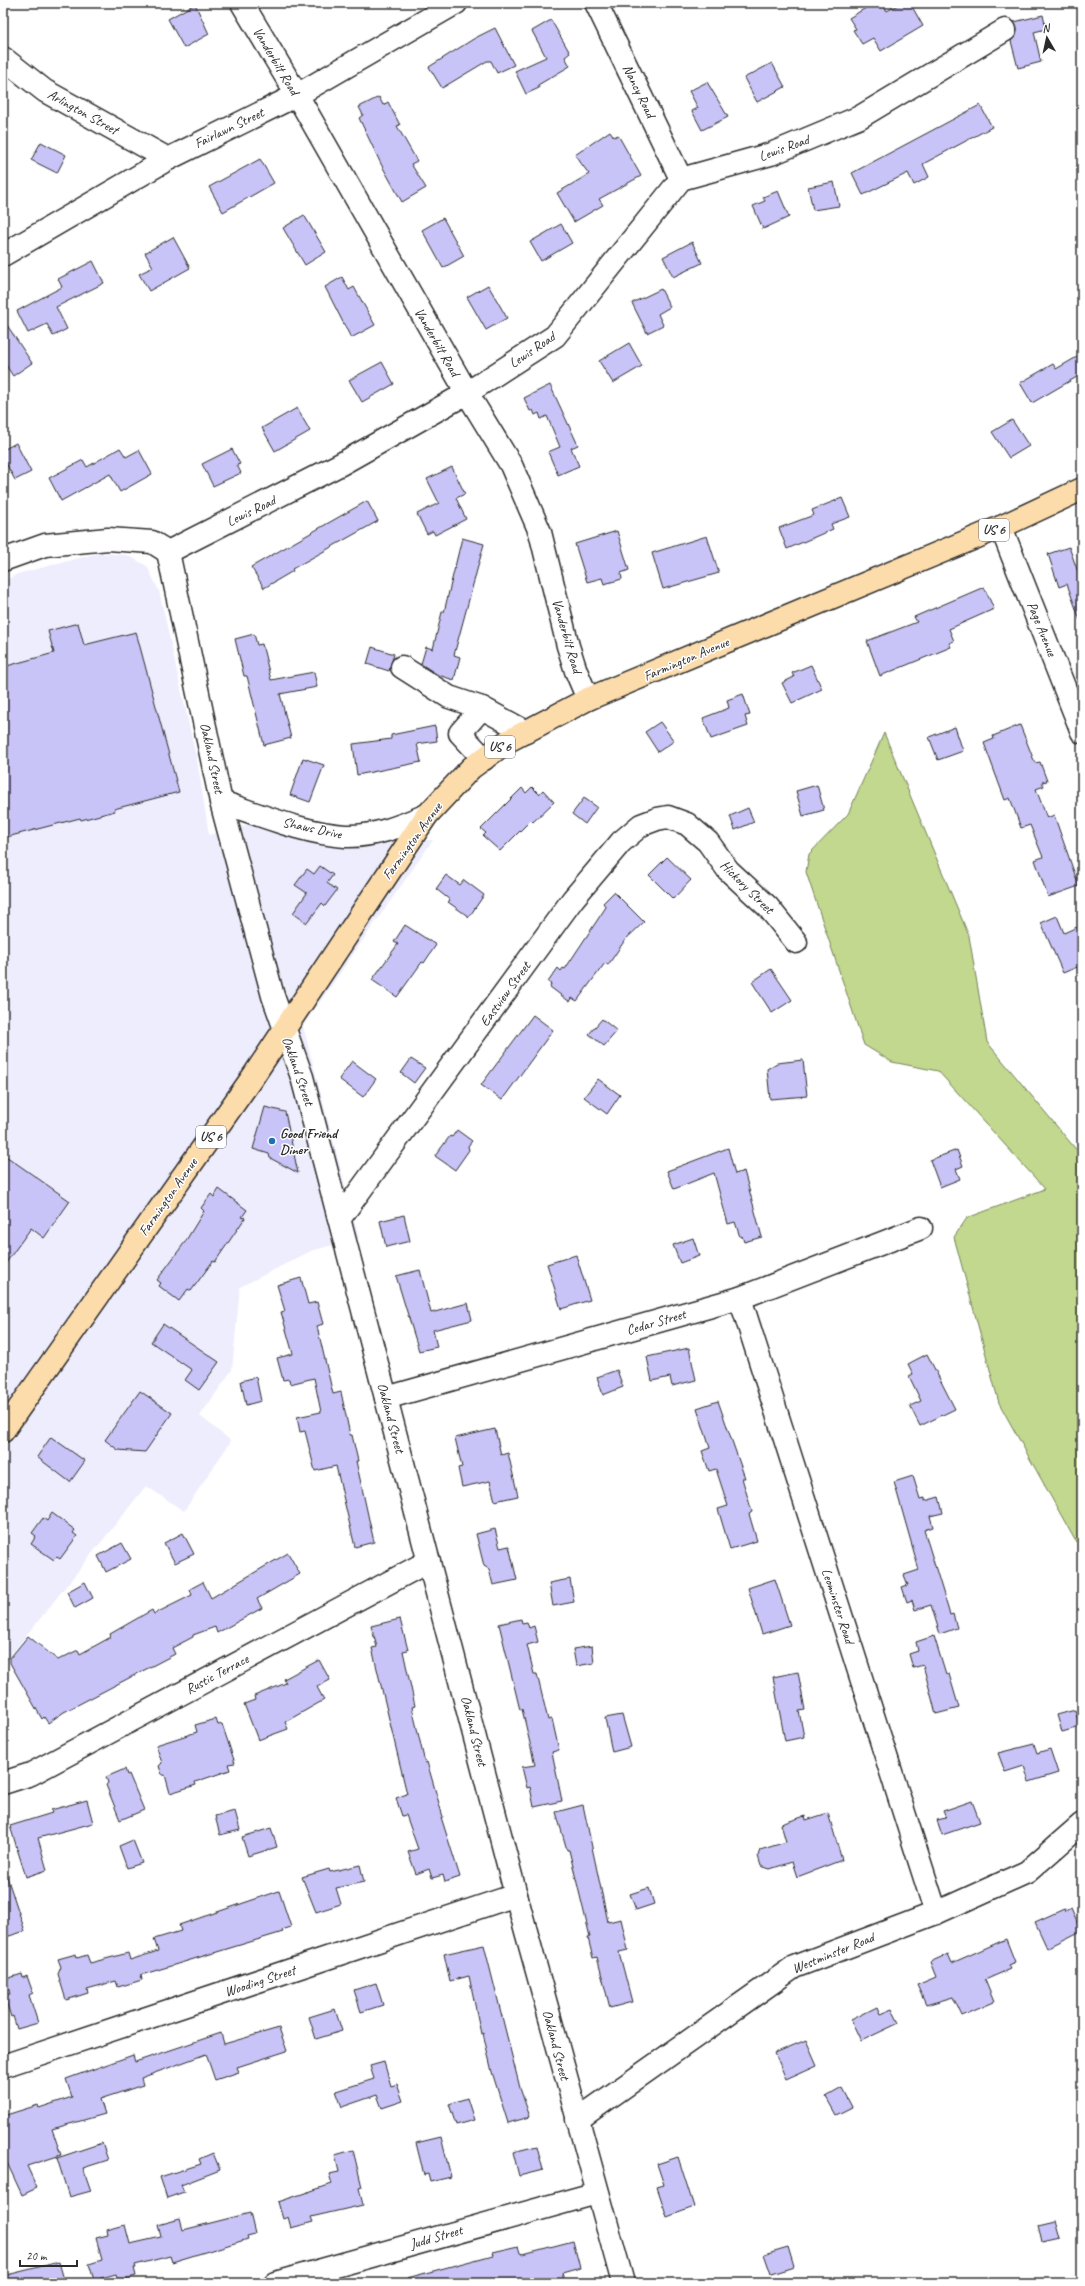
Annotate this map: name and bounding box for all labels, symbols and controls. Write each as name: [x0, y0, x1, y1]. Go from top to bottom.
north arrow: [1027, 18, 1067, 58]
text: N: [1041, 20, 1052, 36]
street label: Vanderbilt Road: [249, 24, 304, 100]
street label: Nancy Road: [619, 62, 660, 123]
street label: Arlington Street: [45, 86, 123, 139]
street label: Fairlawn Street: [192, 103, 268, 152]
street label: Lewis Road: [757, 130, 814, 165]
street label: Vanderbilt Road: [411, 305, 465, 381]
street label: Lewis Road: [506, 327, 560, 372]
street label: Lewis Road: [224, 491, 280, 530]
road number: US 6: [979, 519, 1009, 541]
street label: Vanderbilt Road: [548, 597, 586, 677]
street label: Page Avenue: [1023, 599, 1061, 660]
street label: Farmington Avenue: [641, 633, 733, 685]
street label: Oakland Street: [196, 721, 228, 796]
road number: US 6: [485, 736, 515, 758]
street label: Farmington Avenue: [378, 798, 446, 883]
street label: Shaws Drive: [281, 813, 345, 843]
street label: Hickory Street: [717, 857, 778, 918]
street label: Eastview Street: [476, 957, 535, 1030]
street label: Oakland Street: [278, 1034, 318, 1109]
place label: Good Friend Diner: [280, 1125, 339, 1158]
road number: US 6: [196, 1126, 226, 1148]
marker: Good Friend Diner: [267, 1136, 277, 1146]
street label: Farmington Avenue: [135, 1154, 202, 1239]
street label: Cedar Street: [624, 1305, 689, 1339]
street label: Oakland Street: [374, 1381, 409, 1456]
street label: Leominster Road: [818, 1566, 859, 1648]
street label: Rustic Terrace: [183, 1650, 253, 1698]
street label: Oakland Street: [457, 1694, 491, 1769]
street label: Westminster Road: [790, 1928, 879, 1977]
street label: Wooding Street: [223, 1961, 300, 2000]
street label: Oakland Street: [539, 2008, 574, 2083]
street label: Judd Street: [407, 2221, 466, 2253]
scale bar: [20, 2242, 77, 2268]
text: 20 m: [26, 2248, 48, 2264]

